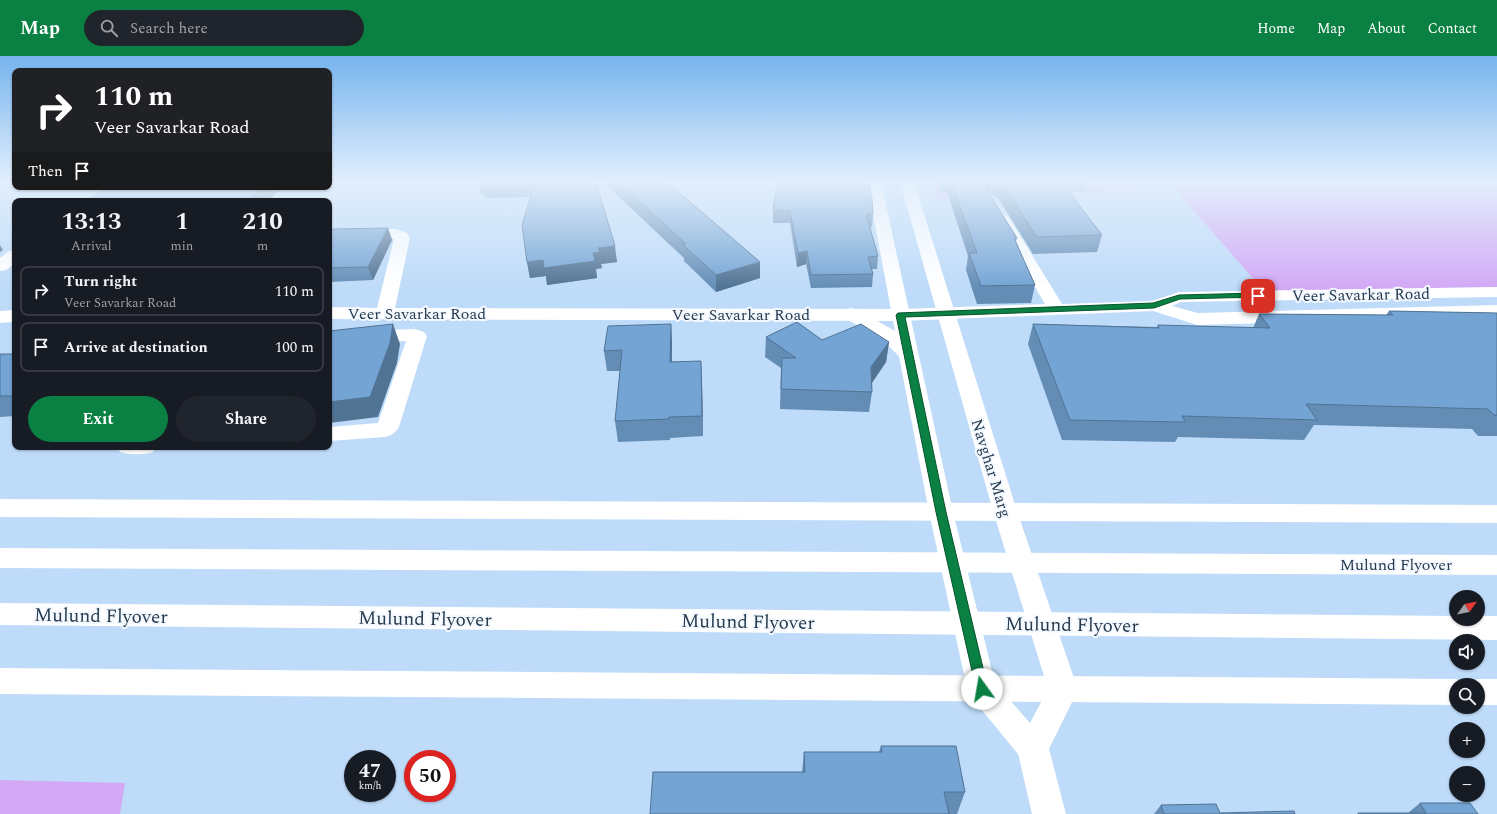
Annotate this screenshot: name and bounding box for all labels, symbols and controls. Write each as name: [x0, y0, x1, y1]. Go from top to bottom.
search box: [84, 10, 364, 46]
text: Map: [20, 14, 60, 43]
icon: search: [98, 17, 120, 39]
text: Search here: [130, 17, 208, 40]
text: Home: [1257, 18, 1295, 39]
text: Map: [1317, 18, 1345, 39]
text: About: [1367, 18, 1406, 39]
text: Contact: [1428, 18, 1477, 39]
text: 110 m: [94, 75, 173, 118]
icon: right: [28, 84, 80, 136]
text: Veer Savarkar Road: [94, 114, 250, 141]
text: Then: [28, 160, 63, 183]
icon: arrive: [71, 160, 93, 182]
text: 13:13: [61, 204, 121, 240]
text: 1: [175, 204, 189, 240]
text: 210: [242, 204, 283, 240]
text: Arrival: [71, 236, 112, 256]
text: min: [171, 236, 193, 256]
text: m: [257, 236, 268, 256]
text: Turn right: [64, 270, 137, 293]
pin: [1241, 279, 1275, 313]
icon: right: [30, 280, 52, 302]
text: 110 m: [275, 280, 314, 303]
street label: Veer Savarkar Road: [1292, 282, 1430, 308]
icon: arrive: [1247, 285, 1269, 307]
text: Veer Savarkar Road: [64, 293, 176, 313]
street label: Veer Savarkar Road: [348, 302, 486, 326]
street label: Veer Savarkar Road: [672, 303, 810, 327]
icon: arrive: [30, 336, 52, 358]
text: Arrive at destination: [64, 336, 208, 359]
text: 100 m: [275, 336, 314, 359]
button: Exit: [28, 396, 168, 442]
button: Share: [176, 396, 316, 442]
street label: Navghar Marg: [965, 416, 1017, 521]
street label: Mulund Flyover: [1340, 553, 1452, 577]
north arrow: [1449, 590, 1485, 626]
map controls: [1449, 590, 1485, 802]
street label: Mulund Flyover: [34, 601, 169, 632]
street label: Mulund Flyover: [358, 604, 493, 635]
street label: Mulund Flyover: [681, 607, 816, 638]
street label: Mulund Flyover: [1005, 610, 1140, 641]
button: sound: [1449, 634, 1485, 670]
position arrow: [961, 668, 1003, 710]
button: search: [1449, 678, 1485, 714]
button: +: [1449, 722, 1485, 758]
speed limit sign: 50: [404, 750, 456, 802]
text: 47: [359, 756, 381, 786]
button: −: [1449, 766, 1485, 802]
text: km/h: [359, 778, 381, 794]

